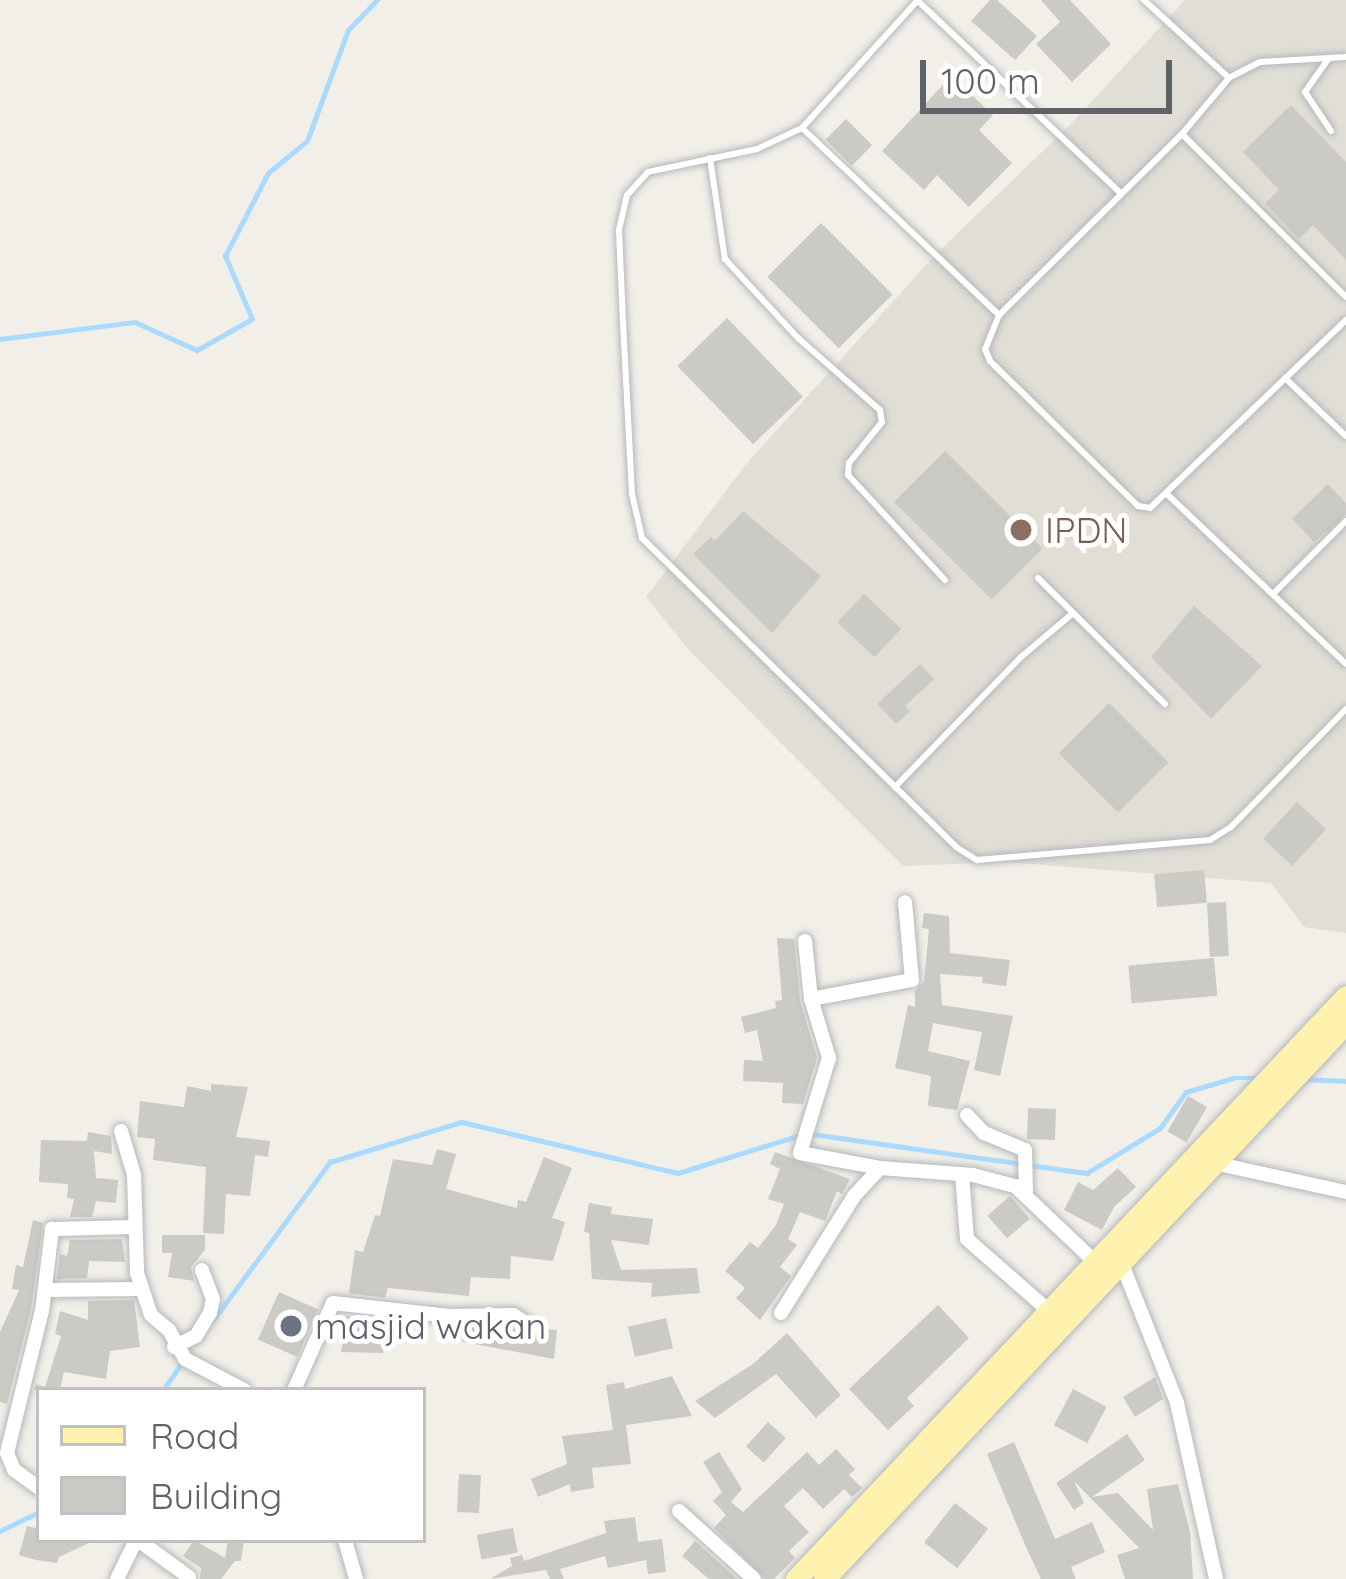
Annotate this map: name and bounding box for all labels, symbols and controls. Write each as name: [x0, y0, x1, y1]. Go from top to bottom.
scale bar: [926, 36, 1178, 110]
text: 100 m: [941, 58, 1040, 103]
place label: IPDN: [1045, 508, 1128, 552]
marker: IPDN: [1008, 517, 1034, 543]
place label: masjid wakan: [315, 1304, 546, 1348]
marker: masjid wakan: [278, 1313, 304, 1339]
legend: [36, 1387, 426, 1543]
text: Road: [150, 1413, 239, 1458]
text: Building: [150, 1473, 282, 1518]

